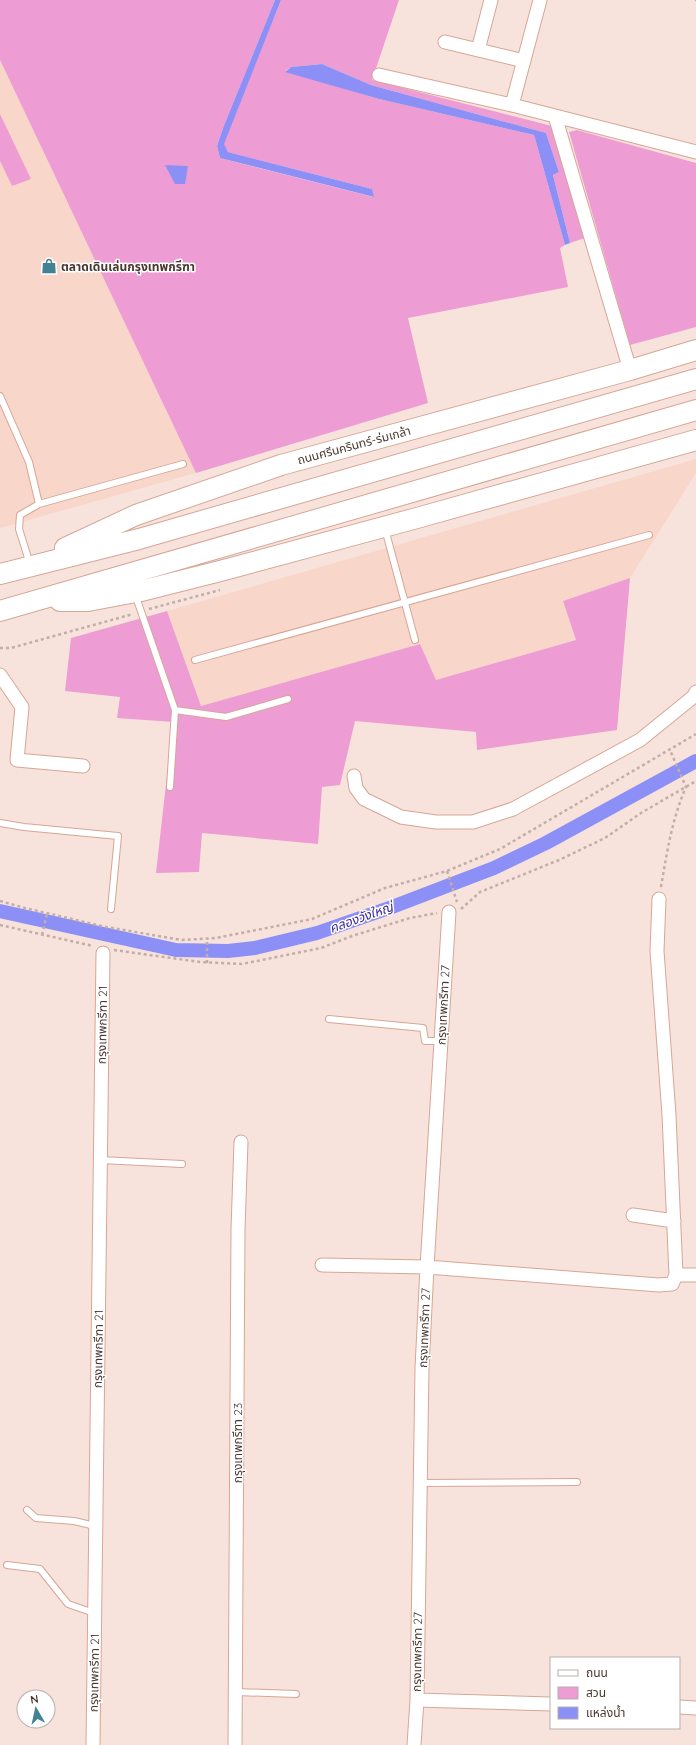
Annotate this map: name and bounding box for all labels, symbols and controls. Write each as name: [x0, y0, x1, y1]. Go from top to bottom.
shop icon: ตลาดเดินเล่นกรุงเทพกรีฑา: [40, 257, 58, 275]
place label: ตลาดเดินเล่นกรุงเทพกรีฑา: [61, 259, 195, 274]
street label: ถนนศรีนครินทร์-ร่มเกล้า: [296, 423, 412, 467]
water label: คลองวังใหญ่: [327, 897, 397, 936]
street label: กรุงเทพกรีฑา 27: [433, 965, 453, 1045]
street label: กรุงเทพกรีฑา 21: [94, 986, 110, 1064]
street label: กรุงเทพกรีฑา 27: [415, 1288, 433, 1368]
street label: กรุงเทพกรีฑา 21: [90, 1310, 106, 1388]
street label: กรุงเทพกรีฑา 23: [230, 1403, 245, 1483]
street label: กรุงเทพกรีฑา 27: [409, 1612, 425, 1692]
street label: กรุงเทพกรีฑา 21: [86, 1634, 102, 1712]
legend: [550, 1657, 680, 1729]
text: ถนน: [586, 1665, 608, 1680]
text: สวน: [586, 1685, 606, 1700]
north arrow: [16, 1689, 56, 1729]
text: N: [29, 1692, 40, 1707]
text: แหล่งน้ำ: [586, 1704, 625, 1720]

